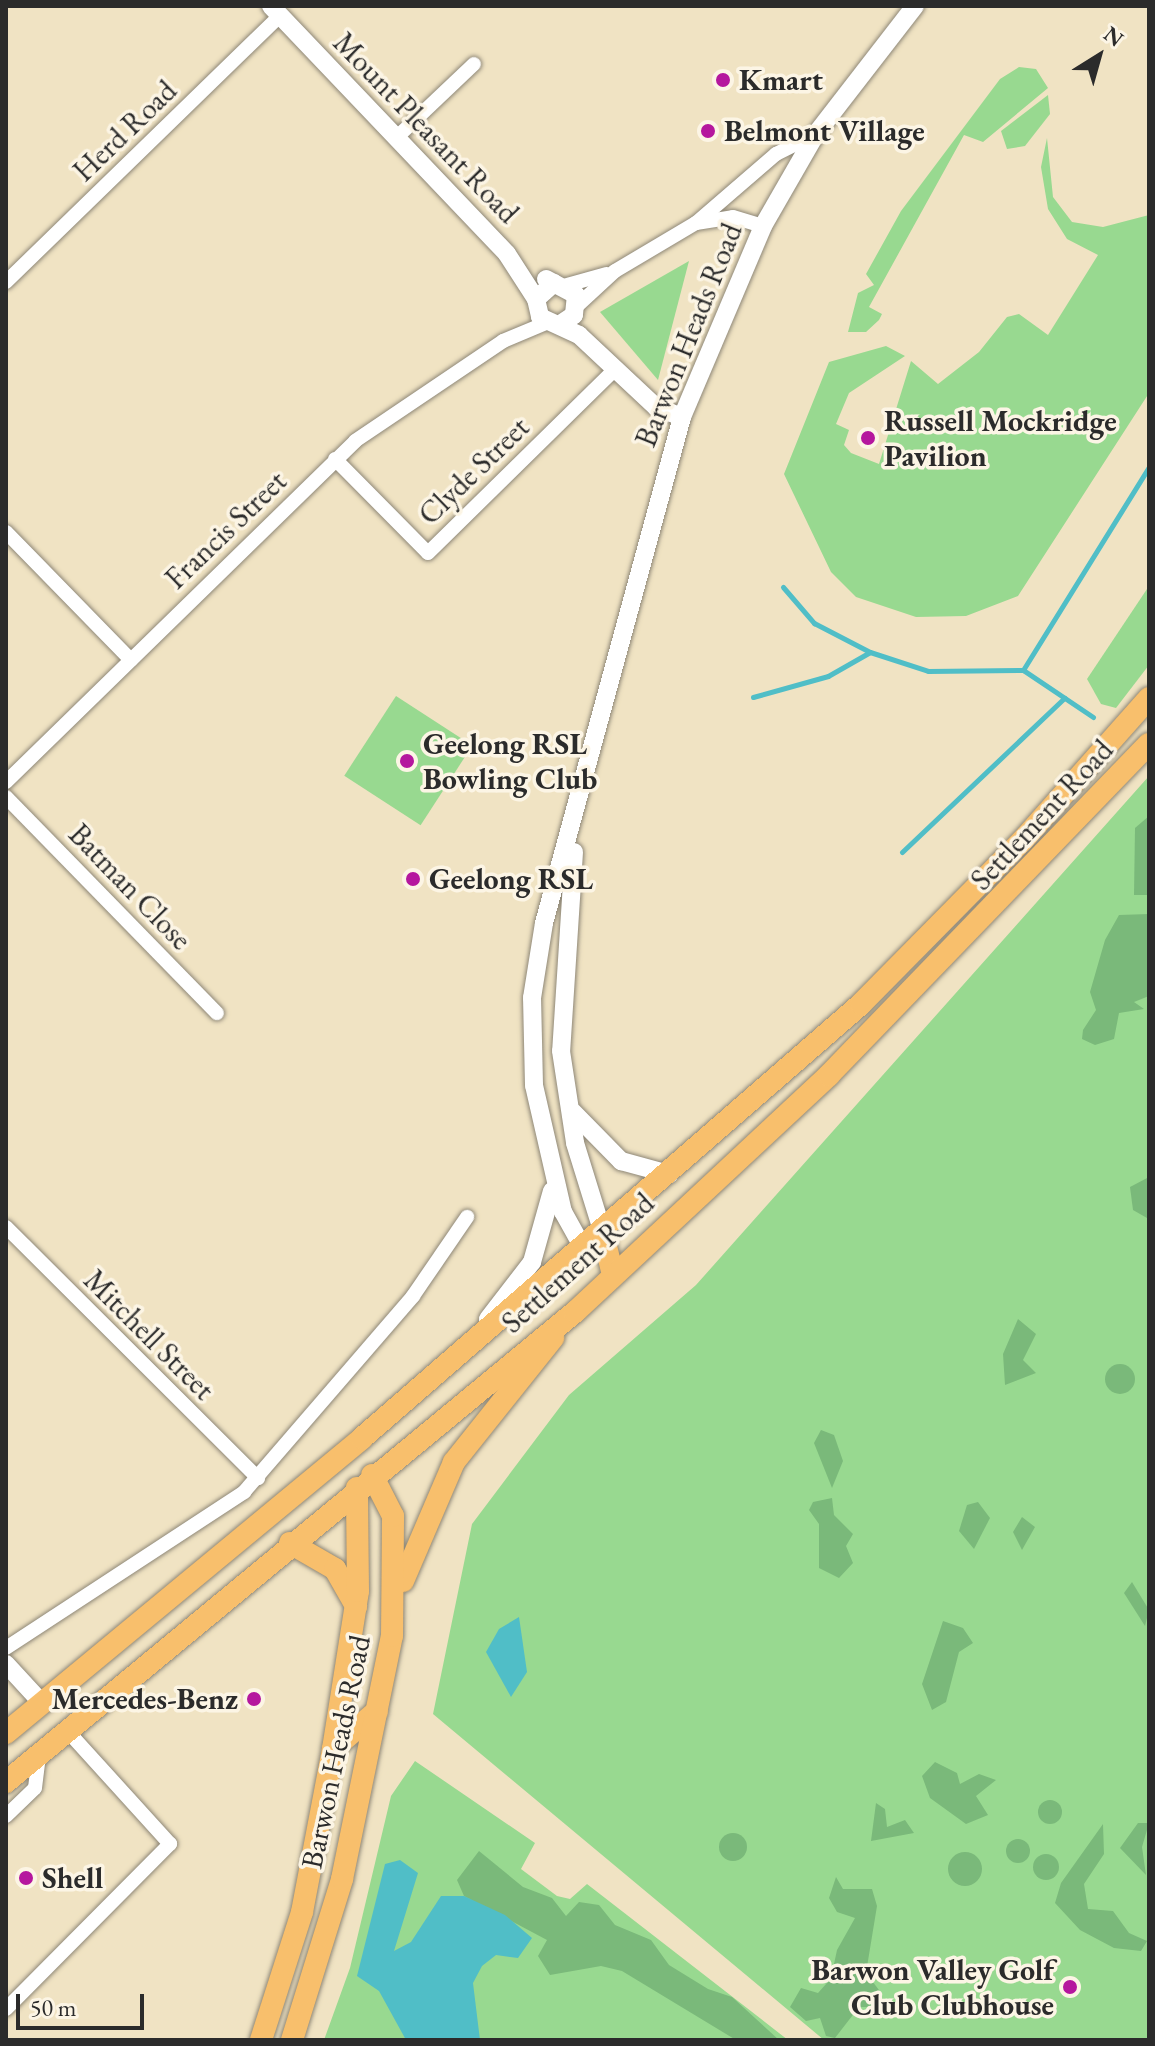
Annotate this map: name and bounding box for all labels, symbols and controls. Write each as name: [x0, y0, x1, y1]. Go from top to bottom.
north arrow: [1059, 16, 1139, 96]
text: N: [1098, 19, 1130, 53]
street label: Mount Pleasant Road: [326, 25, 526, 231]
place label: Kmart: [739, 62, 823, 98]
marker: Kmart: [714, 71, 732, 89]
street label: Herd Road: [66, 73, 184, 189]
place label: Belmont Village: [724, 113, 925, 149]
marker: Belmont Village: [699, 122, 717, 140]
street label: Barwon Heads Road: [628, 218, 750, 452]
place label: Russell Mockridge Pavilion: [884, 403, 1117, 474]
street label: Clyde Street: [411, 410, 537, 532]
marker: Russell Mockridge Pavilion: [859, 429, 877, 447]
street label: Francis Street: [158, 463, 294, 597]
place label: Geelong RSL Bowling Club: [423, 726, 597, 796]
street label: Settlement Road: [963, 732, 1121, 898]
marker: Geelong RSL Bowling Club: [398, 752, 416, 770]
street label: Batman Close: [61, 817, 199, 957]
place label: Geelong RSL: [429, 861, 593, 897]
marker: Geelong RSL: [404, 870, 422, 888]
street label: Settlement Road: [494, 1185, 662, 1341]
street label: Mitchell Street: [76, 1262, 222, 1408]
street label: Barwon Heads Road: [294, 1632, 378, 1872]
place label: Mercedes-Benz: [52, 1681, 238, 1717]
marker: Mercedes-Benz: [245, 1690, 263, 1708]
place label: Shell: [42, 1860, 103, 1896]
marker: Shell: [17, 1869, 35, 1887]
place label: Barwon Valley Golf Club Clubhouse: [811, 1952, 1054, 2022]
scale bar: [20, 1978, 148, 2028]
marker: Barwon Valley Golf Club Clubhouse: [1061, 1978, 1079, 1996]
text: 50 m: [30, 1992, 77, 2023]

